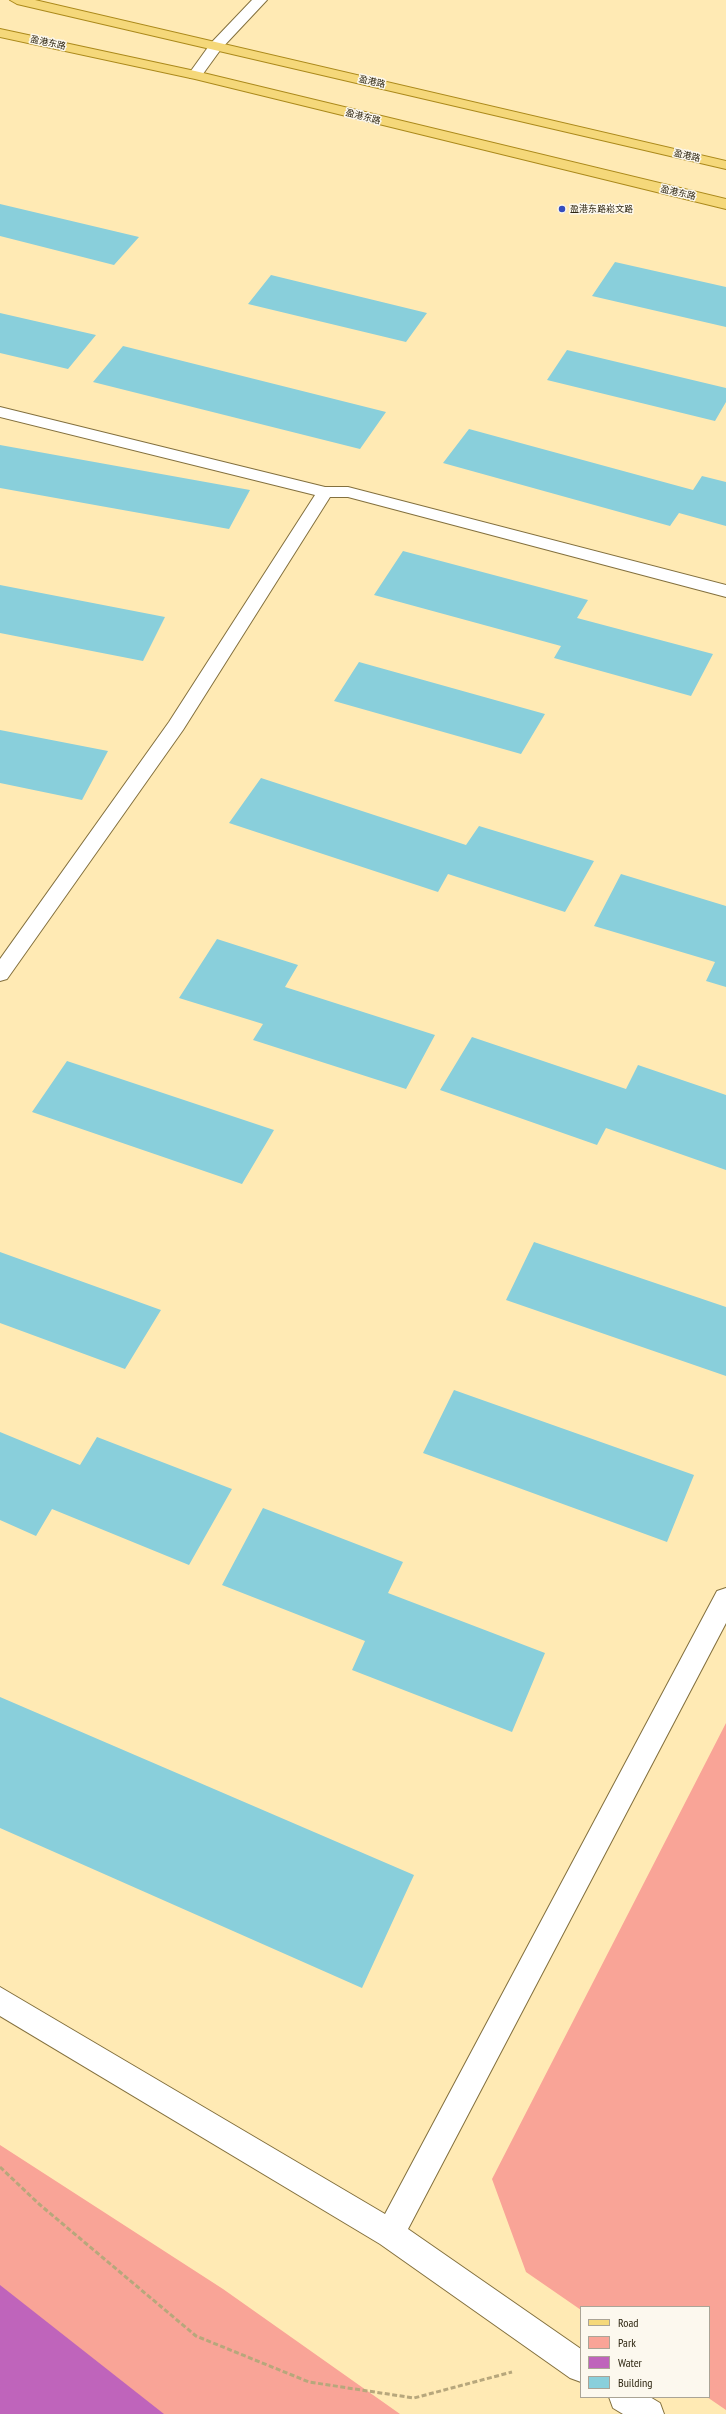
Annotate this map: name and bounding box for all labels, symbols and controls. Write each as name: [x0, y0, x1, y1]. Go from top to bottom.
street label: 盈港东路: [29, 34, 67, 52]
street label: 盈港路: [358, 74, 386, 90]
street label: 盈港东路: [344, 107, 382, 127]
street label: 盈港路: [673, 148, 701, 164]
street label: 盈港东路: [659, 184, 697, 202]
marker: 盈港东路崧文路: [557, 204, 567, 214]
place label: 盈港东路崧文路: [570, 204, 633, 214]
legend: [580, 2306, 710, 2398]
text: Road: [618, 2315, 638, 2330]
text: Park: [618, 2335, 636, 2350]
text: Water: [618, 2355, 642, 2370]
text: Building: [618, 2375, 653, 2390]

